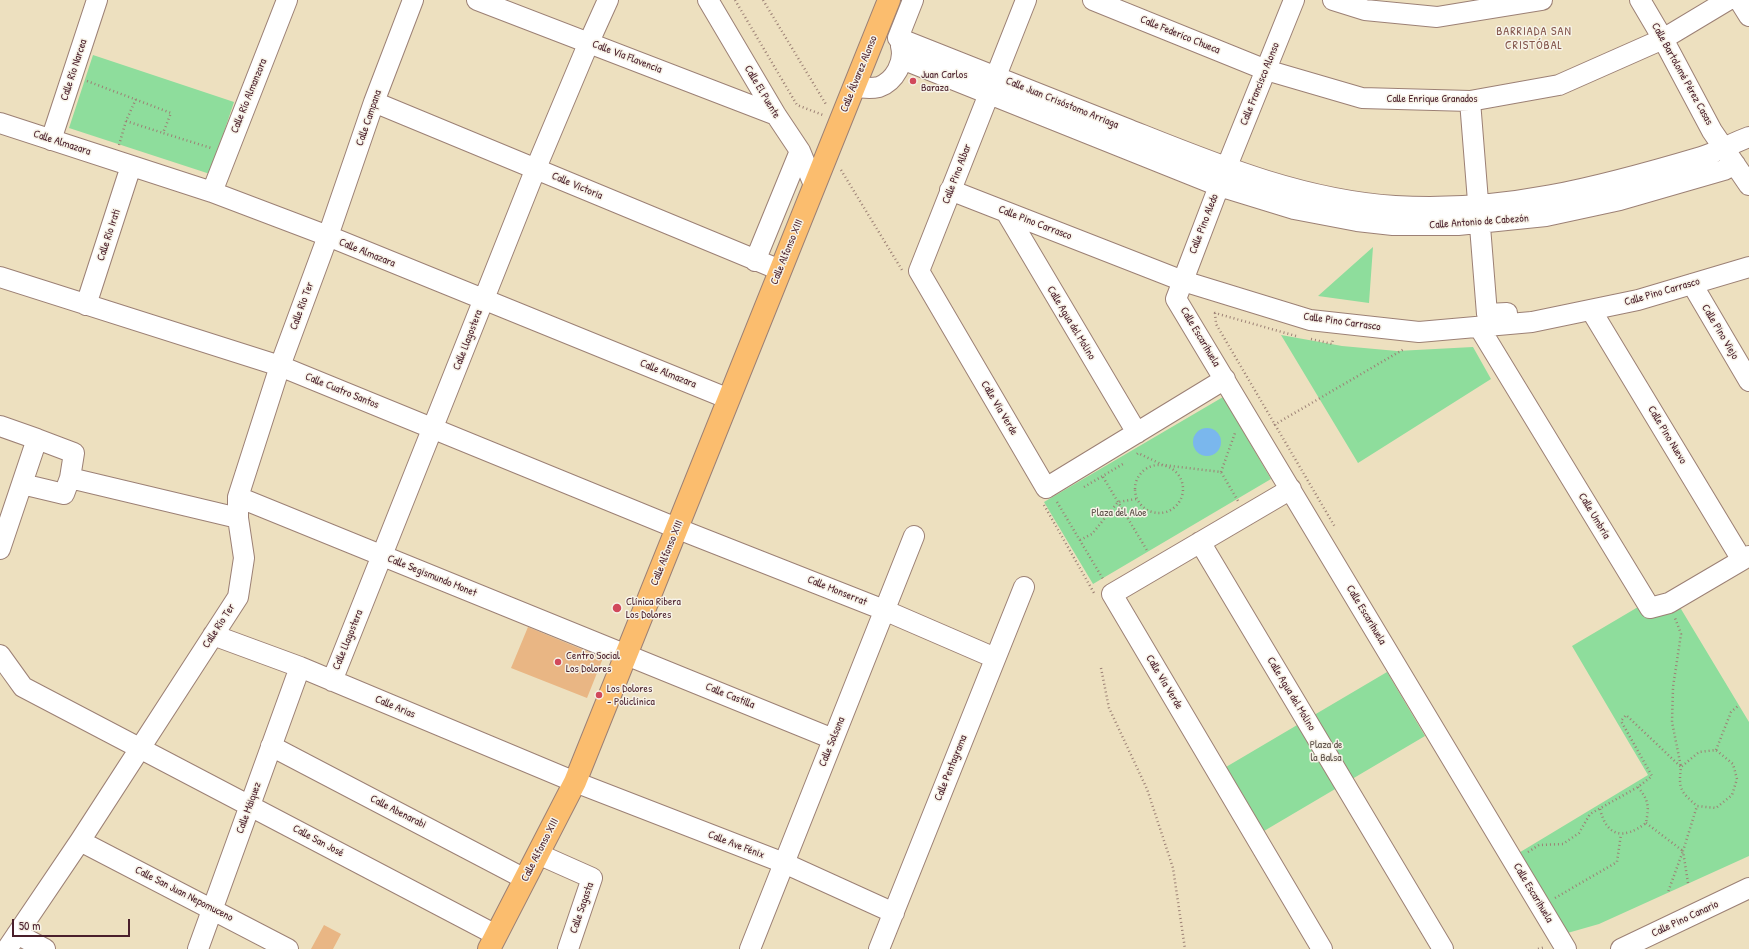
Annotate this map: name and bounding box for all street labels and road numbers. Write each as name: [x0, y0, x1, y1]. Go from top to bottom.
street label: Calle Federico Chueca: [1138, 13, 1222, 57]
street label: Calle Bartolomé Pérez Casas: [1648, 21, 1716, 127]
street label: Calle Álvarez Alonso: [838, 34, 880, 114]
street label: Calle Río Narcea: [58, 38, 90, 102]
street label: Calle Vía Flavencia: [590, 38, 664, 76]
street label: Calle Francisco Alonso: [1237, 41, 1283, 127]
street label: Calle Río Almanzora: [228, 57, 270, 135]
street label: Calle El Puente: [741, 63, 783, 121]
street label: Calle Juan Crisóstomo Arriaga: [1004, 74, 1120, 132]
street label: Calle Campana: [353, 88, 385, 148]
street label: Calle Enrique Granados: [1387, 92, 1477, 106]
street label: Calle Almazara: [32, 128, 92, 158]
street label: Calle Pino Albar: [940, 142, 974, 206]
street label: Calle Victoria: [550, 169, 604, 203]
street label: Calle Pino Aledo: [1187, 192, 1221, 256]
street label: Calle Pino Carrasco: [996, 203, 1074, 243]
street label: Calle Río Irati: [94, 207, 124, 263]
street label: Calle Antonio de Cabezón: [1429, 212, 1529, 232]
street label: Calle Alfonso XIII: [768, 217, 806, 287]
street label: Calle Almazara: [337, 236, 397, 270]
street label: Calle Pino Carrasco: [1623, 275, 1701, 309]
street label: Calle Río Ter: [287, 280, 317, 332]
street label: Calle Agua del Molino: [1044, 284, 1098, 362]
street label: Calle Pino Viejo: [1698, 302, 1742, 362]
street label: Calle Escarihuela: [1177, 305, 1223, 369]
street label: Calle Llagostera: [450, 308, 486, 372]
street label: Calle Pino Carrasco: [1303, 310, 1381, 334]
street label: Calle Almazara: [638, 357, 698, 391]
street label: Calle Cuatro Santos: [303, 370, 381, 412]
street label: Calle Vía Verde: [978, 378, 1020, 438]
street label: Calle Pino Nuevo: [1645, 404, 1689, 466]
street label: Calle Umbría: [1575, 491, 1613, 541]
street label: Calle Alfonso XIII: [648, 518, 686, 588]
street label: Calle Segismundo Monet: [385, 552, 479, 600]
street label: Calle Monserrat: [805, 573, 869, 609]
street label: Calle Escarihuela: [1343, 583, 1389, 647]
street label: Calle Río Ter: [200, 601, 238, 651]
street label: Calle Llagostera: [330, 608, 366, 672]
street label: Calle Vía Verde: [1143, 652, 1185, 712]
street label: Calle Agua del Molino: [1264, 655, 1318, 733]
street label: Calle Castilla: [703, 680, 757, 712]
street label: Calle Arias: [373, 693, 417, 721]
street label: Calle Solsona: [816, 715, 848, 769]
street label: Calle Pentagrama: [932, 733, 970, 803]
street label: Calle Máiquez: [234, 780, 264, 836]
street label: Calle Abenarabi: [368, 792, 428, 832]
street label: Calle Alfonso XIII: [518, 816, 562, 884]
street label: Calle San José: [290, 822, 346, 860]
street label: Calle Ave Fénix: [706, 828, 766, 862]
street label: Calle Escarihuela: [1510, 861, 1556, 925]
street label: Calle San Juan Nepomuceno: [133, 864, 235, 924]
street label: Calle Sagasta: [567, 881, 597, 935]
street label: Calle Pino Canario: [1649, 898, 1721, 940]

